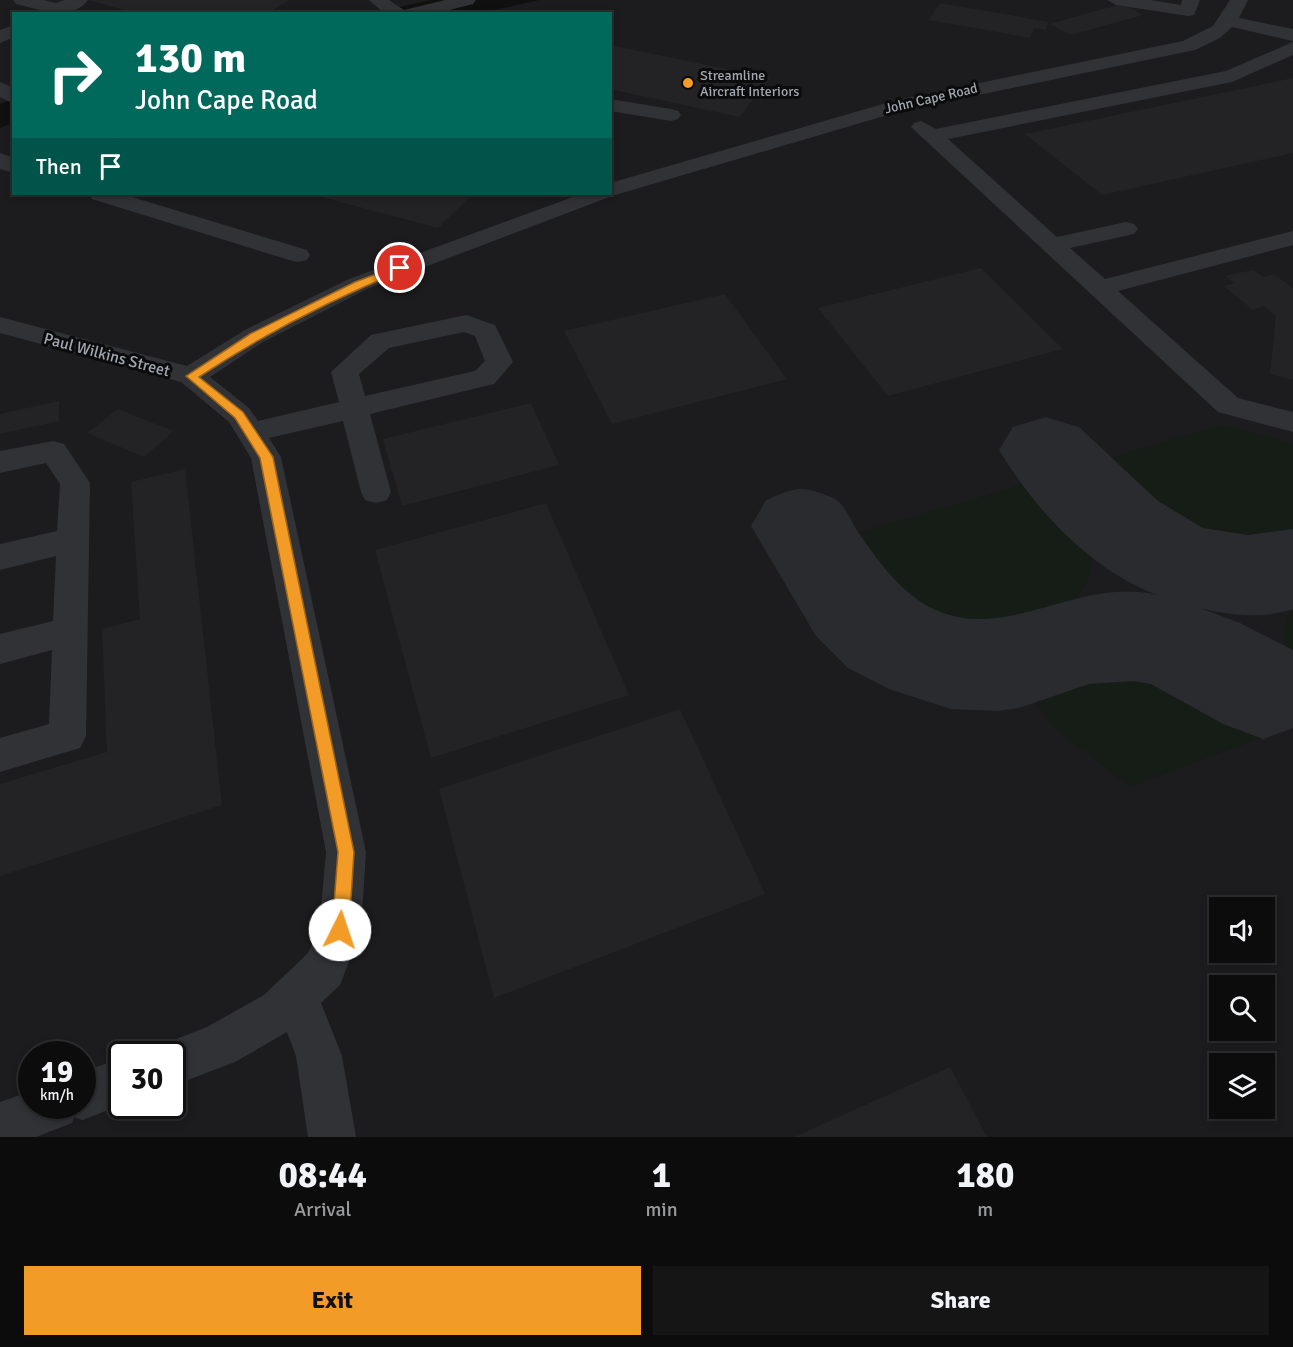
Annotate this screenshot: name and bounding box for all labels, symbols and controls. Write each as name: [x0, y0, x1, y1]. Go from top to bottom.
text: 130 m: [135, 33, 246, 84]
icon: right: [36, 36, 114, 114]
place label: Streamline Aircraft Interiors: [700, 67, 799, 100]
marker: Streamline Aircraft Interiors: [681, 76, 695, 90]
street label: John Cape Road: [883, 80, 979, 117]
text: John Cape Road: [135, 84, 318, 117]
icon: arrive: [94, 150, 127, 183]
text: Then: [36, 153, 82, 180]
pin: [374, 242, 425, 293]
icon: arrive: [383, 251, 416, 284]
street label: Paul Wilkins Street: [42, 329, 172, 382]
map controls: [1209, 897, 1275, 1119]
button: sound: [1209, 897, 1275, 963]
position arrow: [308, 898, 372, 962]
button: search: [1209, 975, 1275, 1041]
speed limit sign: 30: [108, 1041, 186, 1119]
button: layers: [1209, 1053, 1275, 1119]
text: 19: [41, 1054, 73, 1091]
text: km/h: [40, 1086, 74, 1104]
text: 08:44: [279, 1153, 367, 1198]
text: 1: [652, 1153, 671, 1198]
text: 180: [956, 1153, 1014, 1198]
text: Arrival: [294, 1197, 351, 1222]
text: min: [645, 1197, 678, 1222]
text: m: [977, 1197, 993, 1222]
button: Exit: [24, 1266, 641, 1335]
button: Share: [653, 1266, 1269, 1335]

